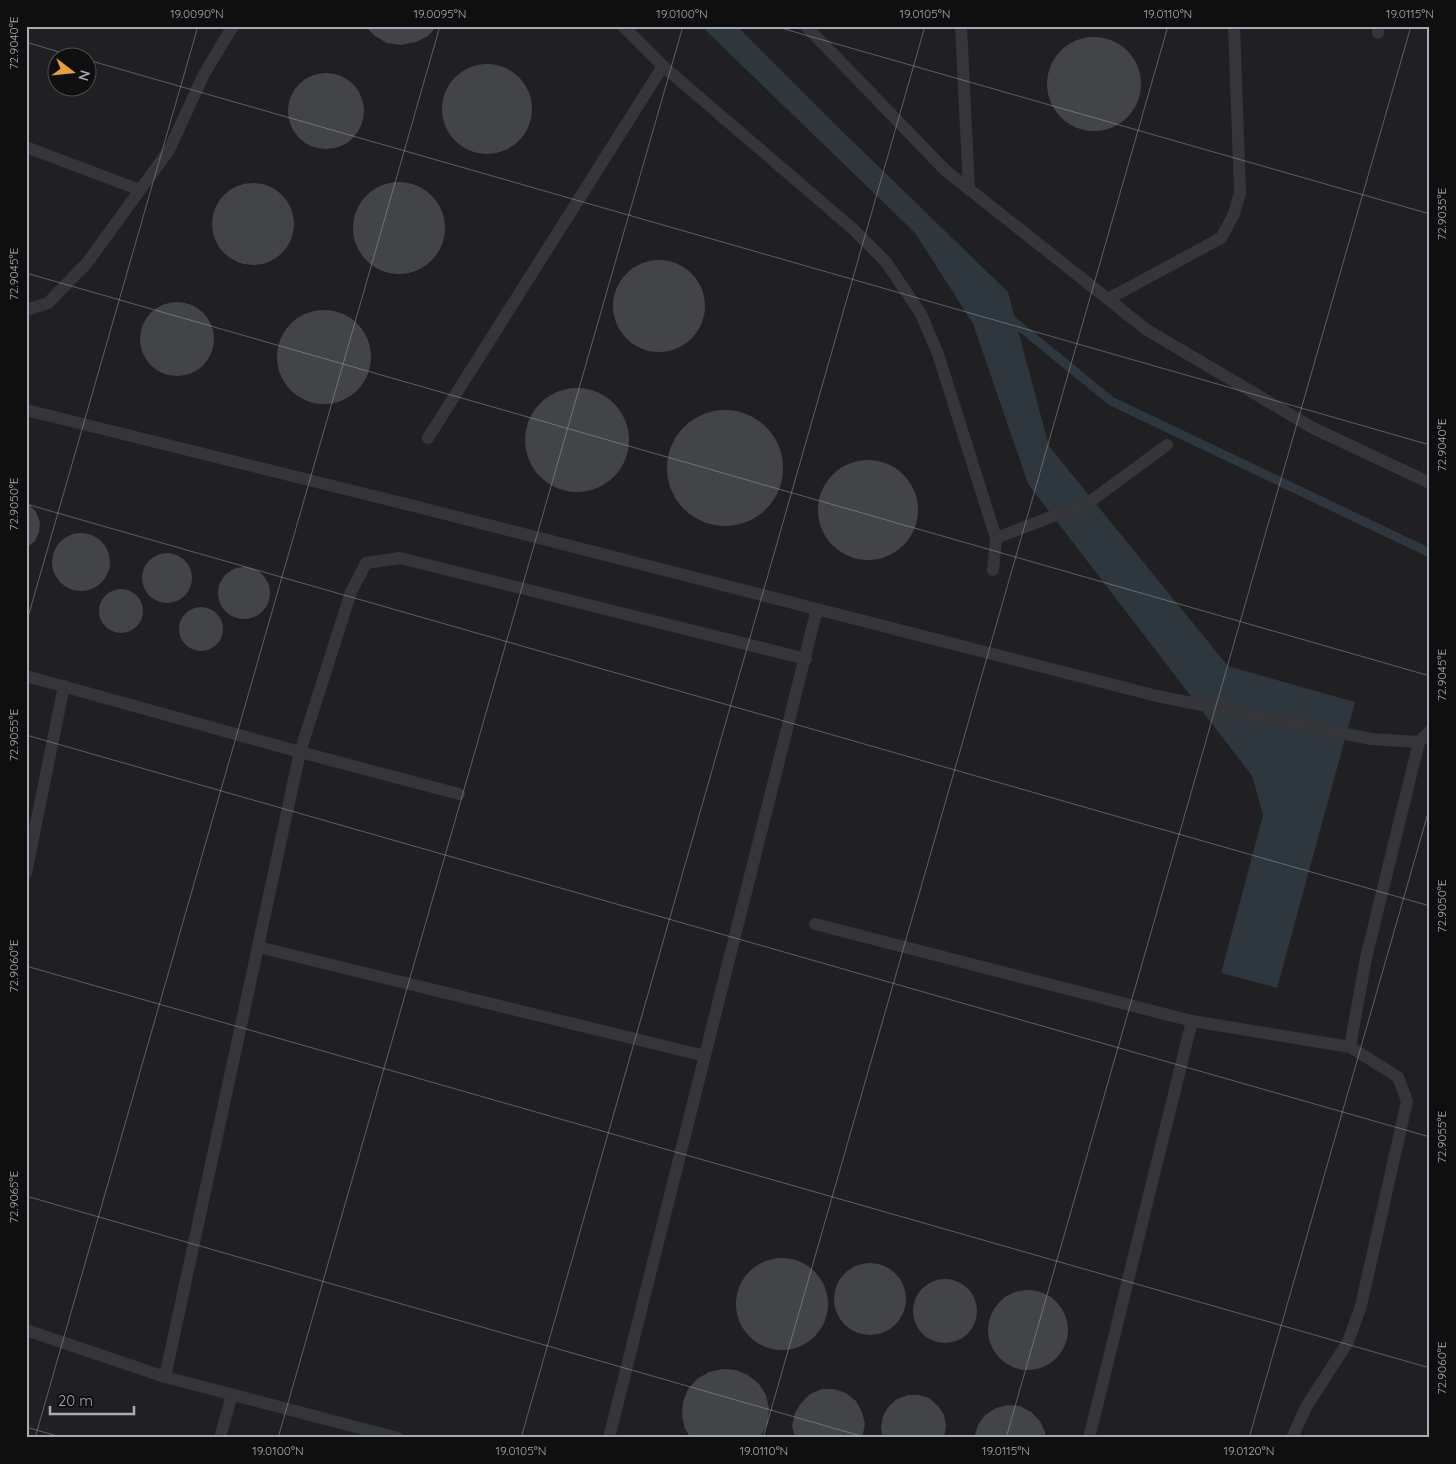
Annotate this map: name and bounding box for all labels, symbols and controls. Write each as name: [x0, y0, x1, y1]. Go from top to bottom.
text: 19.0090°N: [170, 6, 224, 21]
text: 19.0095°N: [413, 6, 467, 21]
text: 19.0100°N: [656, 6, 708, 21]
text: 19.0105°N: [900, 6, 950, 21]
text: 19.0110°N: [1144, 6, 1192, 21]
text: 19.0115°N: [1386, 6, 1434, 21]
text: 72.9040°E: [6, 16, 21, 70]
north arrow: [48, 48, 98, 98]
text: N: [74, 68, 95, 83]
text: 72.9035°E: [1434, 188, 1449, 240]
text: 72.9045°E: [6, 248, 21, 300]
text: 72.9040°E: [1434, 418, 1449, 472]
text: 72.9050°E: [6, 477, 21, 531]
text: 72.9045°E: [1434, 649, 1449, 701]
text: 72.9055°E: [6, 708, 21, 761]
text: 72.9050°E: [1434, 879, 1449, 933]
text: 72.9060°E: [6, 939, 21, 993]
text: 72.9055°E: [1434, 1110, 1449, 1163]
text: 72.9065°E: [6, 1171, 21, 1223]
text: 72.9060°E: [1434, 1341, 1449, 1395]
scale bar: [50, 1384, 134, 1416]
text: 20 m: [58, 1391, 93, 1410]
text: 19.0100°N: [252, 1443, 304, 1458]
text: 19.0105°N: [496, 1443, 546, 1458]
text: 19.0110°N: [740, 1443, 788, 1458]
text: 19.0115°N: [982, 1443, 1030, 1458]
text: 19.0120°N: [1224, 1443, 1274, 1458]

